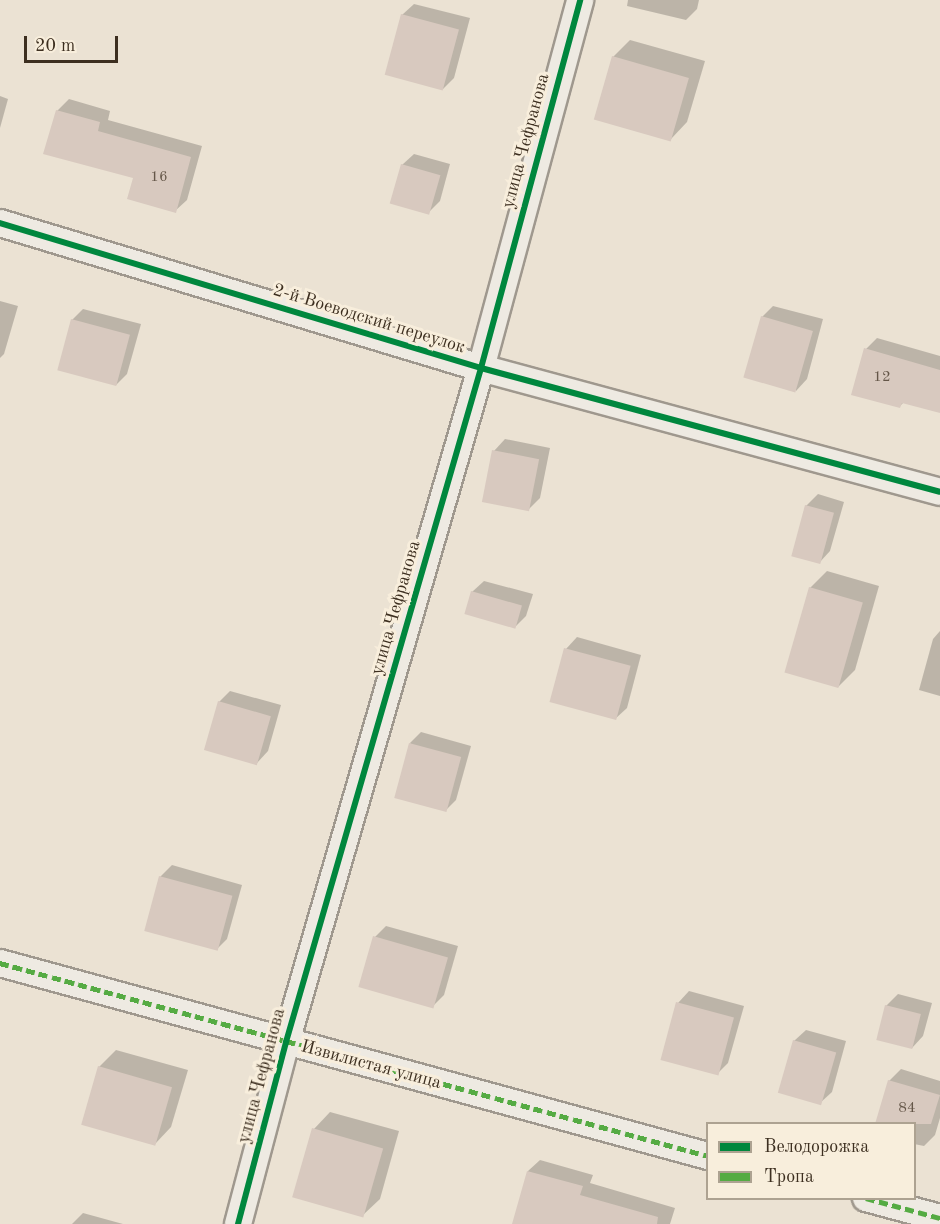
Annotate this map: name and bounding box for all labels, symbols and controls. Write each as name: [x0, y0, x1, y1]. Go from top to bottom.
scale bar: [27, 24, 122, 62]
text: 20 m: [35, 37, 75, 55]
street label: улица Чефранова: [498, 71, 554, 211]
house number: 16: [150, 169, 168, 187]
street label: 2-й Воеводский переулок: [270, 279, 468, 359]
house number: 12: [873, 369, 891, 387]
street label: улица Чефранова: [366, 538, 426, 678]
street label: улица Чефранова: [234, 1006, 290, 1146]
street label: Извилистая улица: [298, 1036, 444, 1094]
house number: 84: [898, 1100, 916, 1118]
legend: [706, 1122, 916, 1200]
text: Велодорожка: [764, 1138, 869, 1156]
text: Тропа: [764, 1168, 814, 1186]

